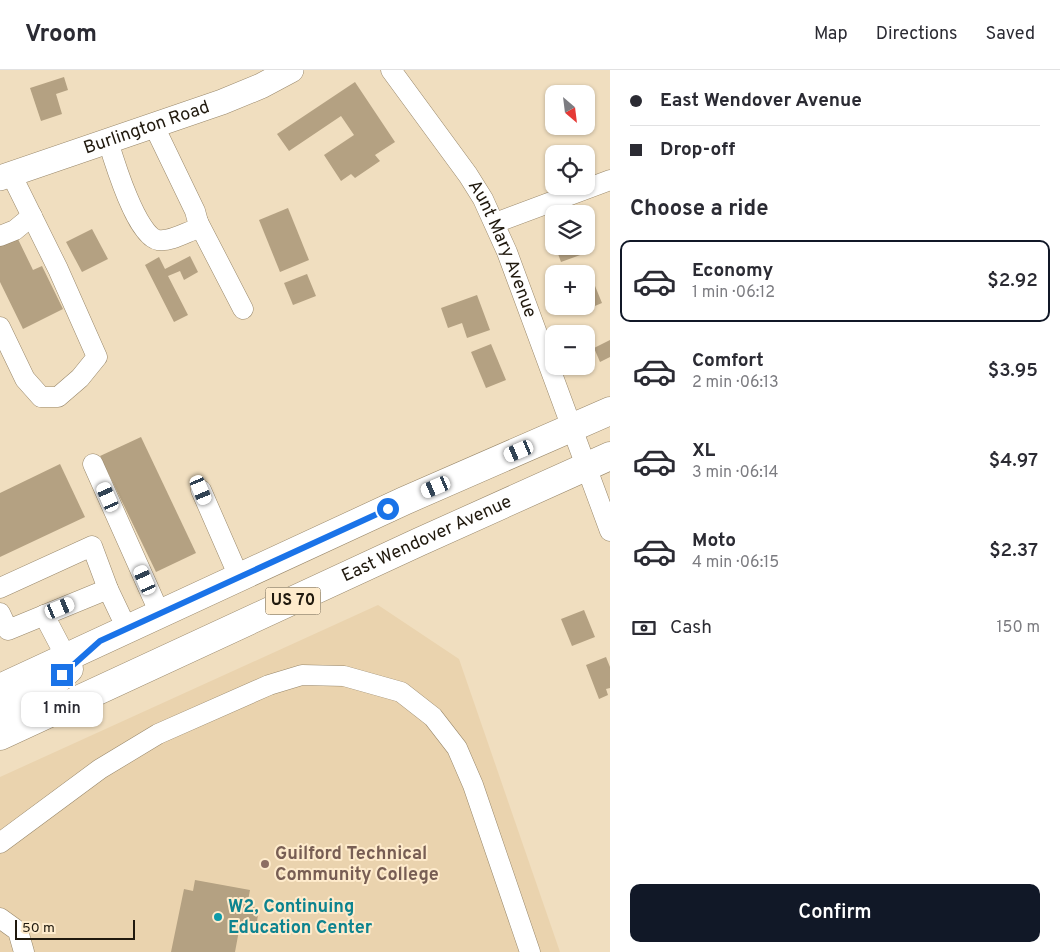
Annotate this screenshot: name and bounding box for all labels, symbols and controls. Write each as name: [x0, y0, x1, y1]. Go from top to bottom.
text: Vroom: [25, 20, 97, 50]
text: Map: [814, 23, 848, 46]
text: Directions: [876, 23, 958, 46]
text: Saved: [986, 23, 1035, 46]
north arrow: [545, 85, 595, 135]
map controls: [545, 85, 595, 375]
text: East Wendover Avenue: [660, 89, 862, 113]
street label: Burlington Road: [81, 96, 213, 160]
text: Drop-off: [660, 138, 735, 162]
button: locate: [545, 145, 595, 195]
street label: Aunt Mary Avenue: [463, 176, 542, 321]
text: Choose a ride: [630, 196, 768, 223]
button: layers: [545, 205, 595, 255]
icon: car: [632, 259, 677, 304]
text: Economy: [692, 259, 773, 283]
button: +: [545, 265, 595, 315]
text: $2.92: [987, 269, 1038, 293]
text: 1 min · 06:12: [692, 283, 775, 303]
button: −: [545, 325, 595, 375]
icon: car: [632, 349, 677, 394]
text: Comfort: [692, 349, 764, 373]
text: $3.95: [988, 359, 1038, 383]
text: 2 min · 06:13: [692, 373, 779, 393]
car: [502, 438, 535, 464]
icon: car: [632, 439, 677, 484]
text: XL: [692, 439, 715, 463]
text: $4.97: [989, 449, 1038, 473]
text: 3 min · 06:14: [692, 463, 779, 483]
car: [188, 473, 213, 507]
car: [419, 474, 452, 500]
car: [95, 480, 120, 514]
street label: East Wendover Avenue: [338, 490, 515, 588]
route start: [377, 498, 399, 520]
icon: car: [632, 529, 677, 574]
text: Moto: [692, 529, 736, 553]
text: $2.37: [989, 539, 1038, 563]
text: 4 min · 06:15: [692, 553, 779, 573]
car: [132, 563, 157, 597]
road number: US 70: [266, 588, 320, 614]
car: [43, 595, 76, 621]
icon: cash: [630, 614, 658, 642]
text: Cash: [670, 616, 712, 640]
text: 150 m: [997, 618, 1040, 638]
route end: [51, 664, 73, 686]
callout: 1 min: [21, 692, 103, 728]
text: 1 min: [43, 699, 81, 719]
place label: Guilford Technical Community College: [275, 843, 439, 887]
marker: Guilford Technical Community College: [259, 858, 271, 870]
button: Confirm: [630, 884, 1040, 942]
place label: W2, Continuing Education Center: [228, 896, 373, 940]
marker: W2, Continuing Education Center: [212, 911, 224, 923]
scale bar: [15, 917, 135, 940]
text: 50 m: [22, 920, 55, 937]

